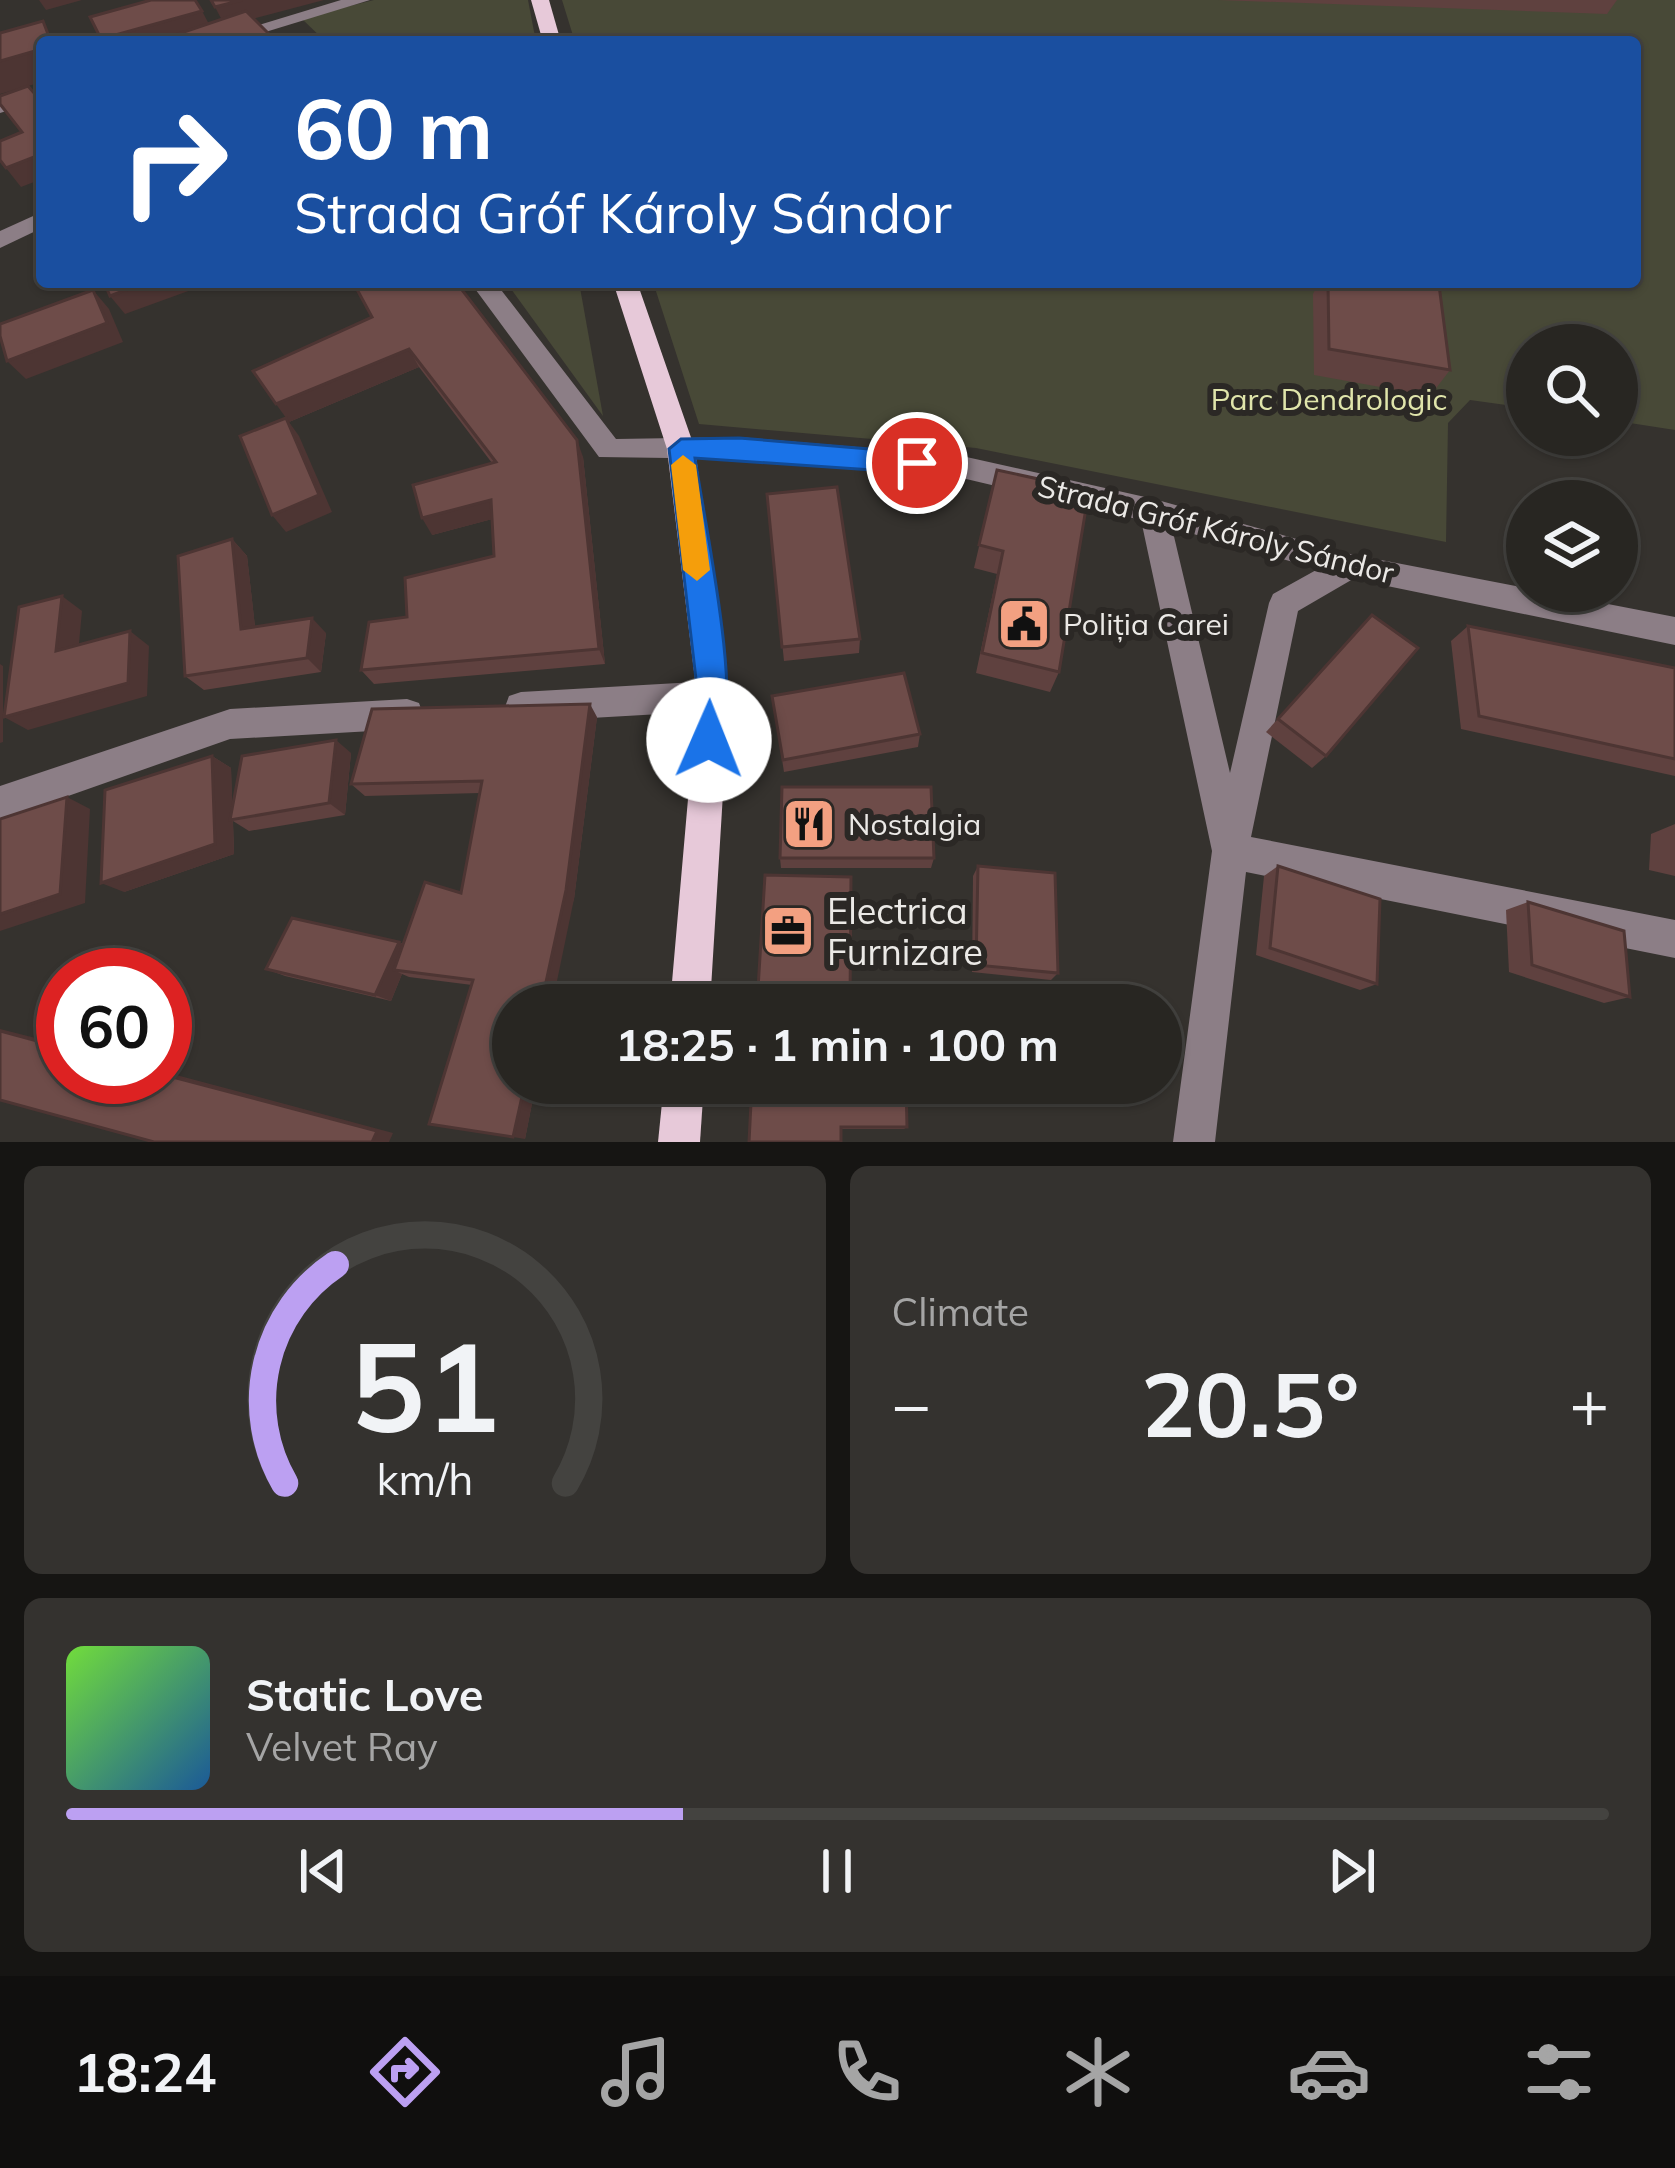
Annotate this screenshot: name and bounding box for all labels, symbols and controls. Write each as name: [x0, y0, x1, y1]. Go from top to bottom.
text: 60 m: [294, 75, 493, 180]
icon: right: [96, 84, 252, 240]
text: Strada Gróf Károly Sándor: [294, 179, 952, 247]
map controls: [1506, 324, 1638, 612]
button: search: [1506, 324, 1638, 456]
park label: Parc Dendrologic: [1211, 380, 1447, 418]
pin: [866, 412, 968, 514]
icon: arrive: [884, 430, 950, 496]
street label: Strada Gróf Károly Sándor: [1034, 466, 1398, 592]
button: layers: [1506, 480, 1638, 612]
public building icon: Poliția Carei: [996, 596, 1052, 652]
place label: Poliția Carei: [1063, 605, 1229, 643]
position arrow: [646, 677, 772, 803]
restaurant icon: Nostalgia: [781, 796, 837, 852]
place label: Nostalgia: [848, 805, 981, 843]
place label: Electrica Furnizare: [827, 888, 983, 974]
office icon: Electrica Furnizare: [760, 903, 816, 959]
speed limit sign: 60: [36, 948, 192, 1104]
text: 18:25 · 1 min · 100 m: [615, 1016, 1059, 1072]
text: Climate: [892, 1287, 1029, 1336]
text: 51: [350, 1307, 500, 1463]
text: 20.5°: [1141, 1347, 1359, 1460]
text: −: [892, 1362, 931, 1445]
text: +: [1569, 1362, 1609, 1445]
text: km/h: [376, 1452, 473, 1506]
text: Static Love: [246, 1666, 483, 1722]
text: Velvet Ray: [246, 1722, 438, 1771]
icon: previous: [290, 1838, 356, 1904]
icon: pause: [804, 1838, 870, 1904]
icon: next: [1319, 1838, 1385, 1904]
icon: directions: [363, 2030, 447, 2114]
icon: music: [594, 2030, 678, 2114]
icon: phone: [825, 2030, 909, 2114]
icon: climate: [1056, 2030, 1140, 2114]
icon: car: [1287, 2030, 1371, 2114]
icon: filters: [1517, 2030, 1601, 2114]
text: 18:24: [73, 2038, 216, 2106]

